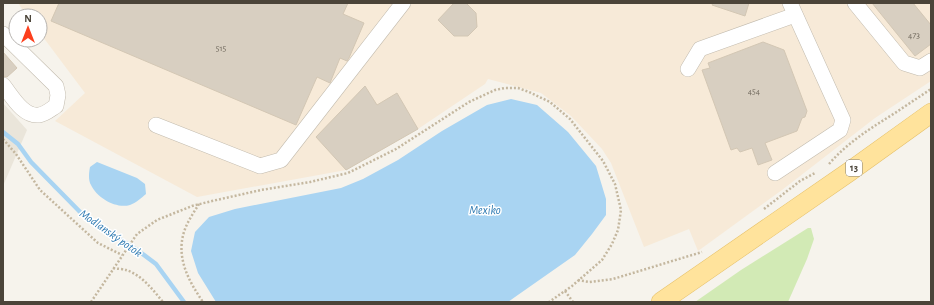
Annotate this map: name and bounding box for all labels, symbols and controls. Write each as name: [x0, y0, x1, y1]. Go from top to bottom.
north arrow: [8, 8, 48, 48]
text: N: [24, 13, 32, 24]
house number: 473: [908, 31, 920, 40]
house number: 515: [216, 44, 227, 53]
house number: 454: [748, 87, 761, 96]
road number: 13: [846, 160, 862, 176]
water label: Mexiko: [469, 204, 501, 216]
water label: Modlanský potok: [77, 207, 145, 260]

